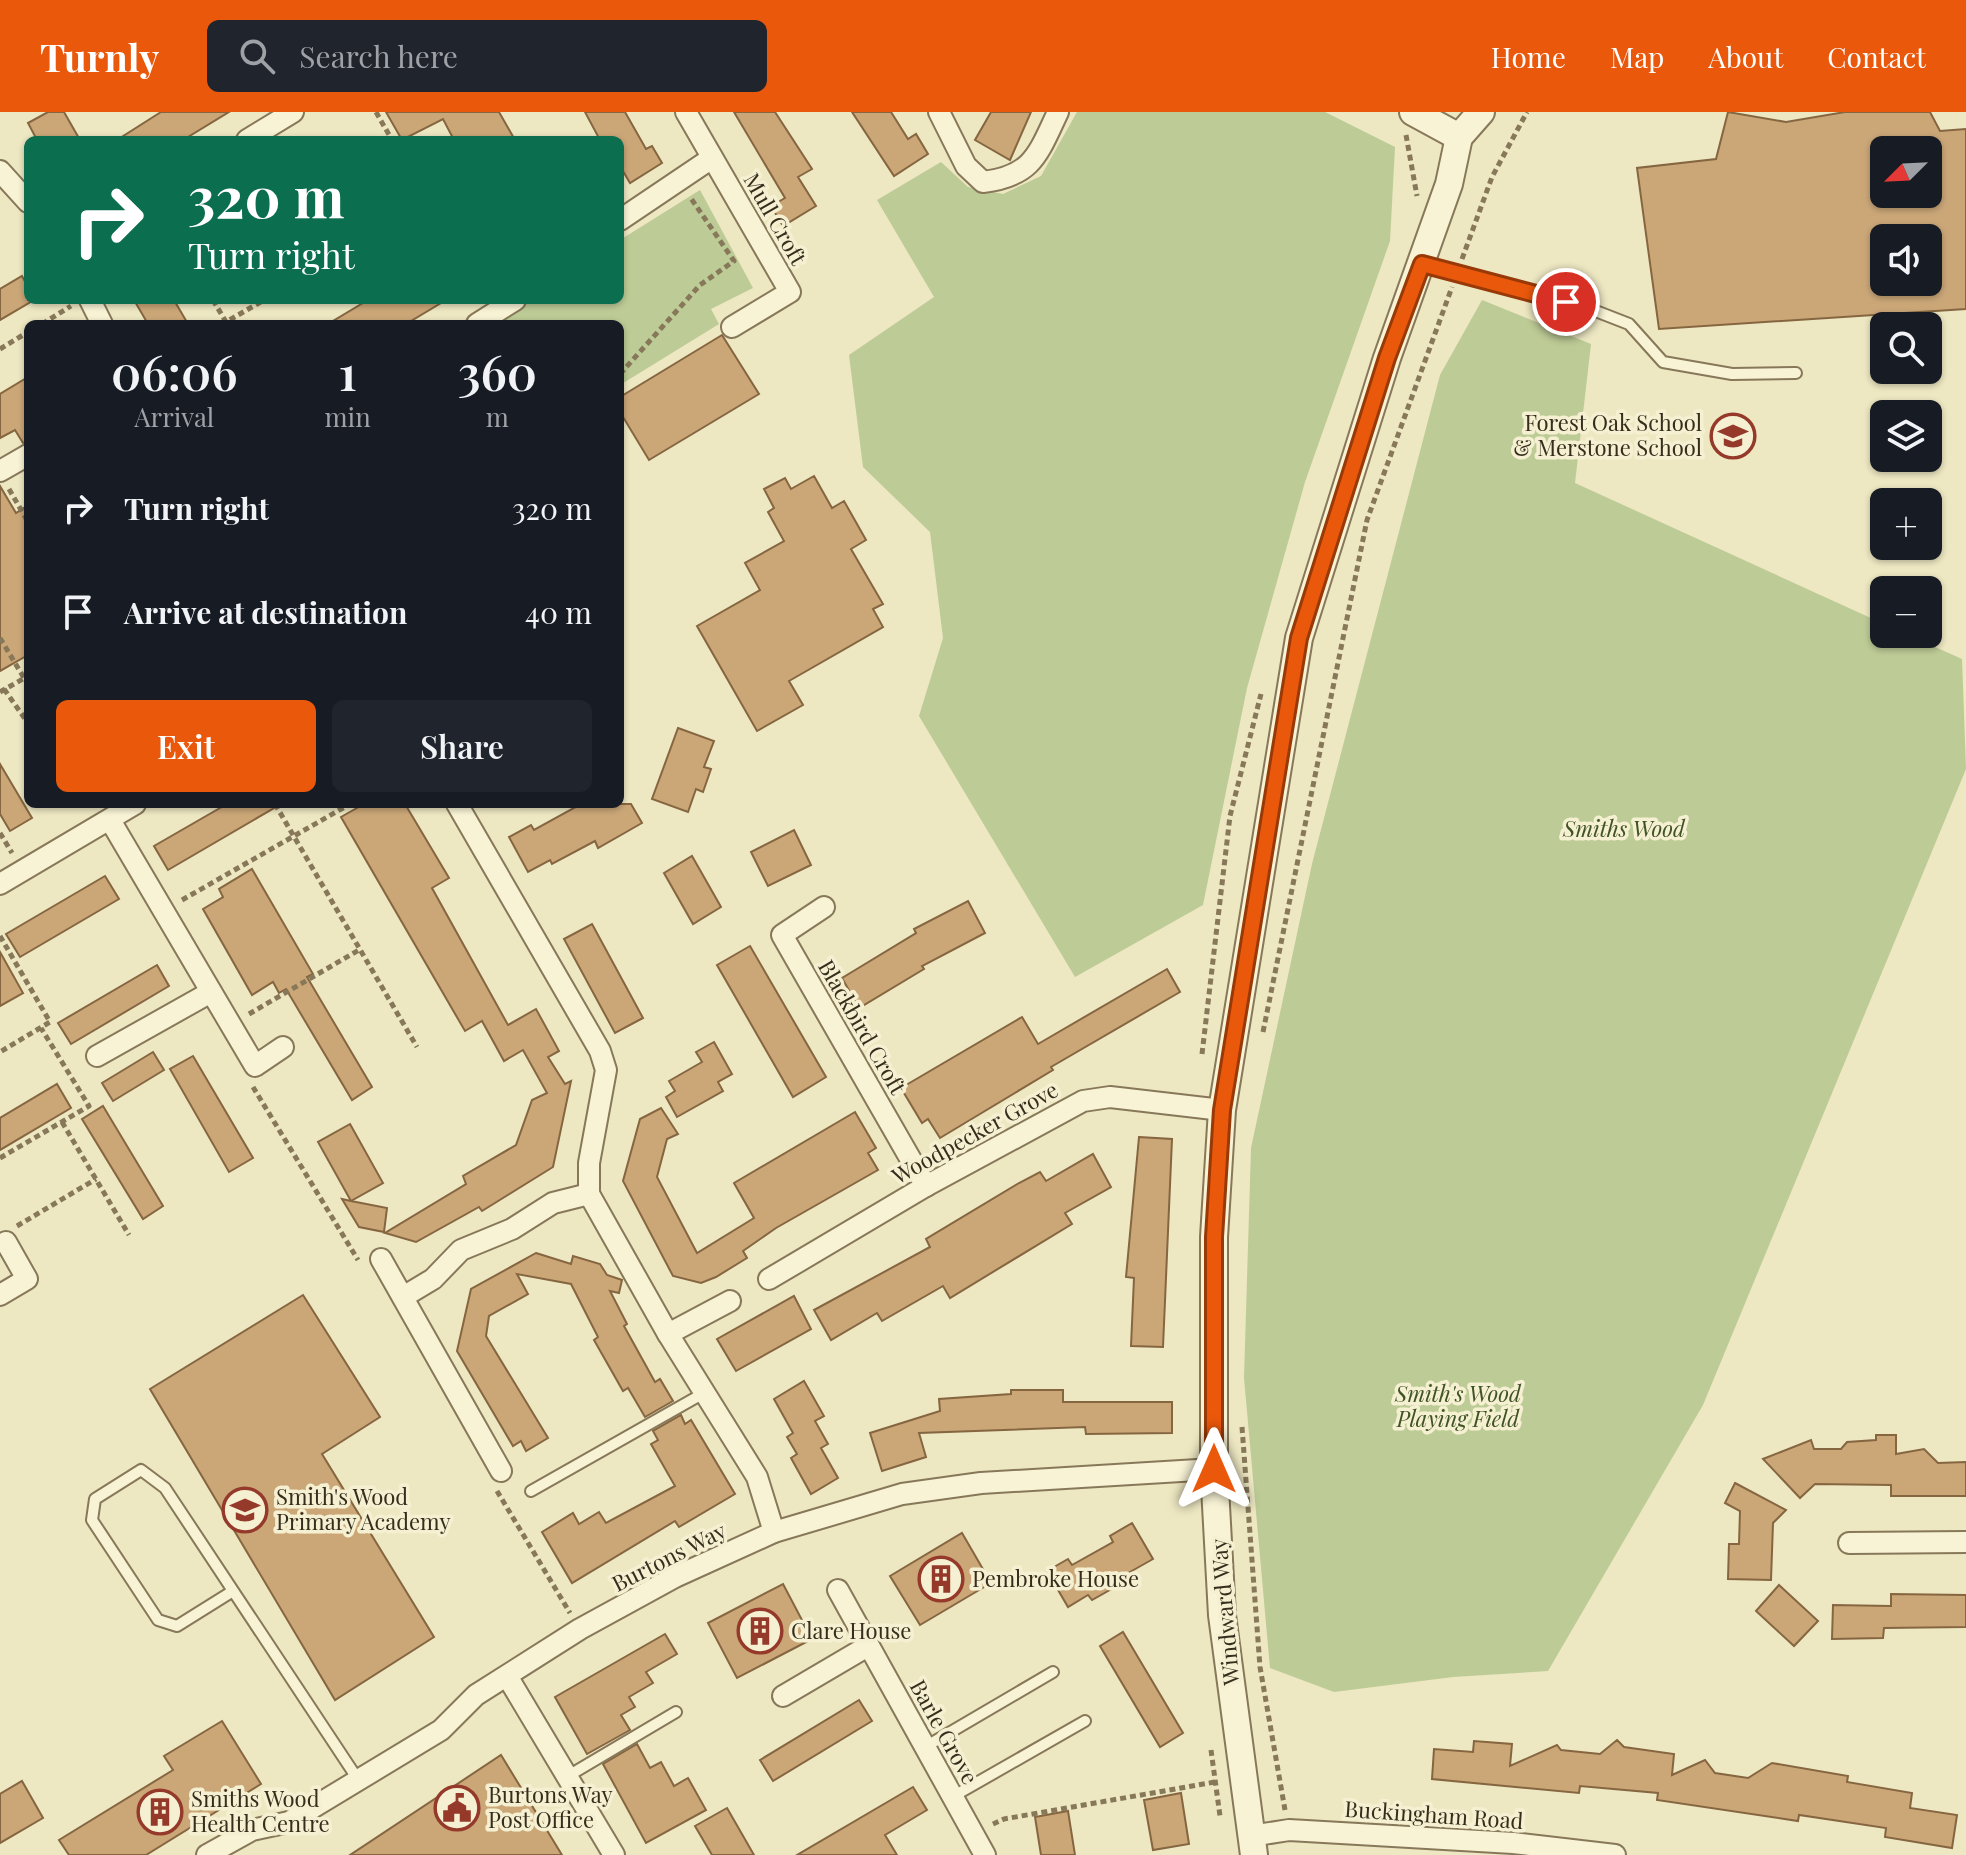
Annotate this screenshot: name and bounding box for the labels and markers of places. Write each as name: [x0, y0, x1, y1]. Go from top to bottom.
pin: [1532, 268, 1600, 336]
place label: Forest Oak School & Merstone School: [1513, 407, 1702, 462]
school or university icon: Forest Oak School & Merstone School: [1709, 412, 1757, 460]
place label: Smith's Wood Primary Academy: [276, 1481, 450, 1536]
school or university icon: Smith's Wood Primary Academy: [221, 1486, 269, 1534]
building icon: Pembroke House: [917, 1555, 965, 1603]
place label: Pembroke House: [972, 1563, 1139, 1593]
building icon: Clare House: [736, 1607, 784, 1655]
place label: Clare House: [791, 1615, 911, 1645]
place label: Burtons Way Post Office: [488, 1779, 613, 1834]
place label: Smiths Wood Health Centre: [191, 1783, 330, 1838]
public building icon: Burtons Way Post Office: [433, 1784, 481, 1832]
building icon: Smiths Wood Health Centre: [136, 1788, 184, 1836]

